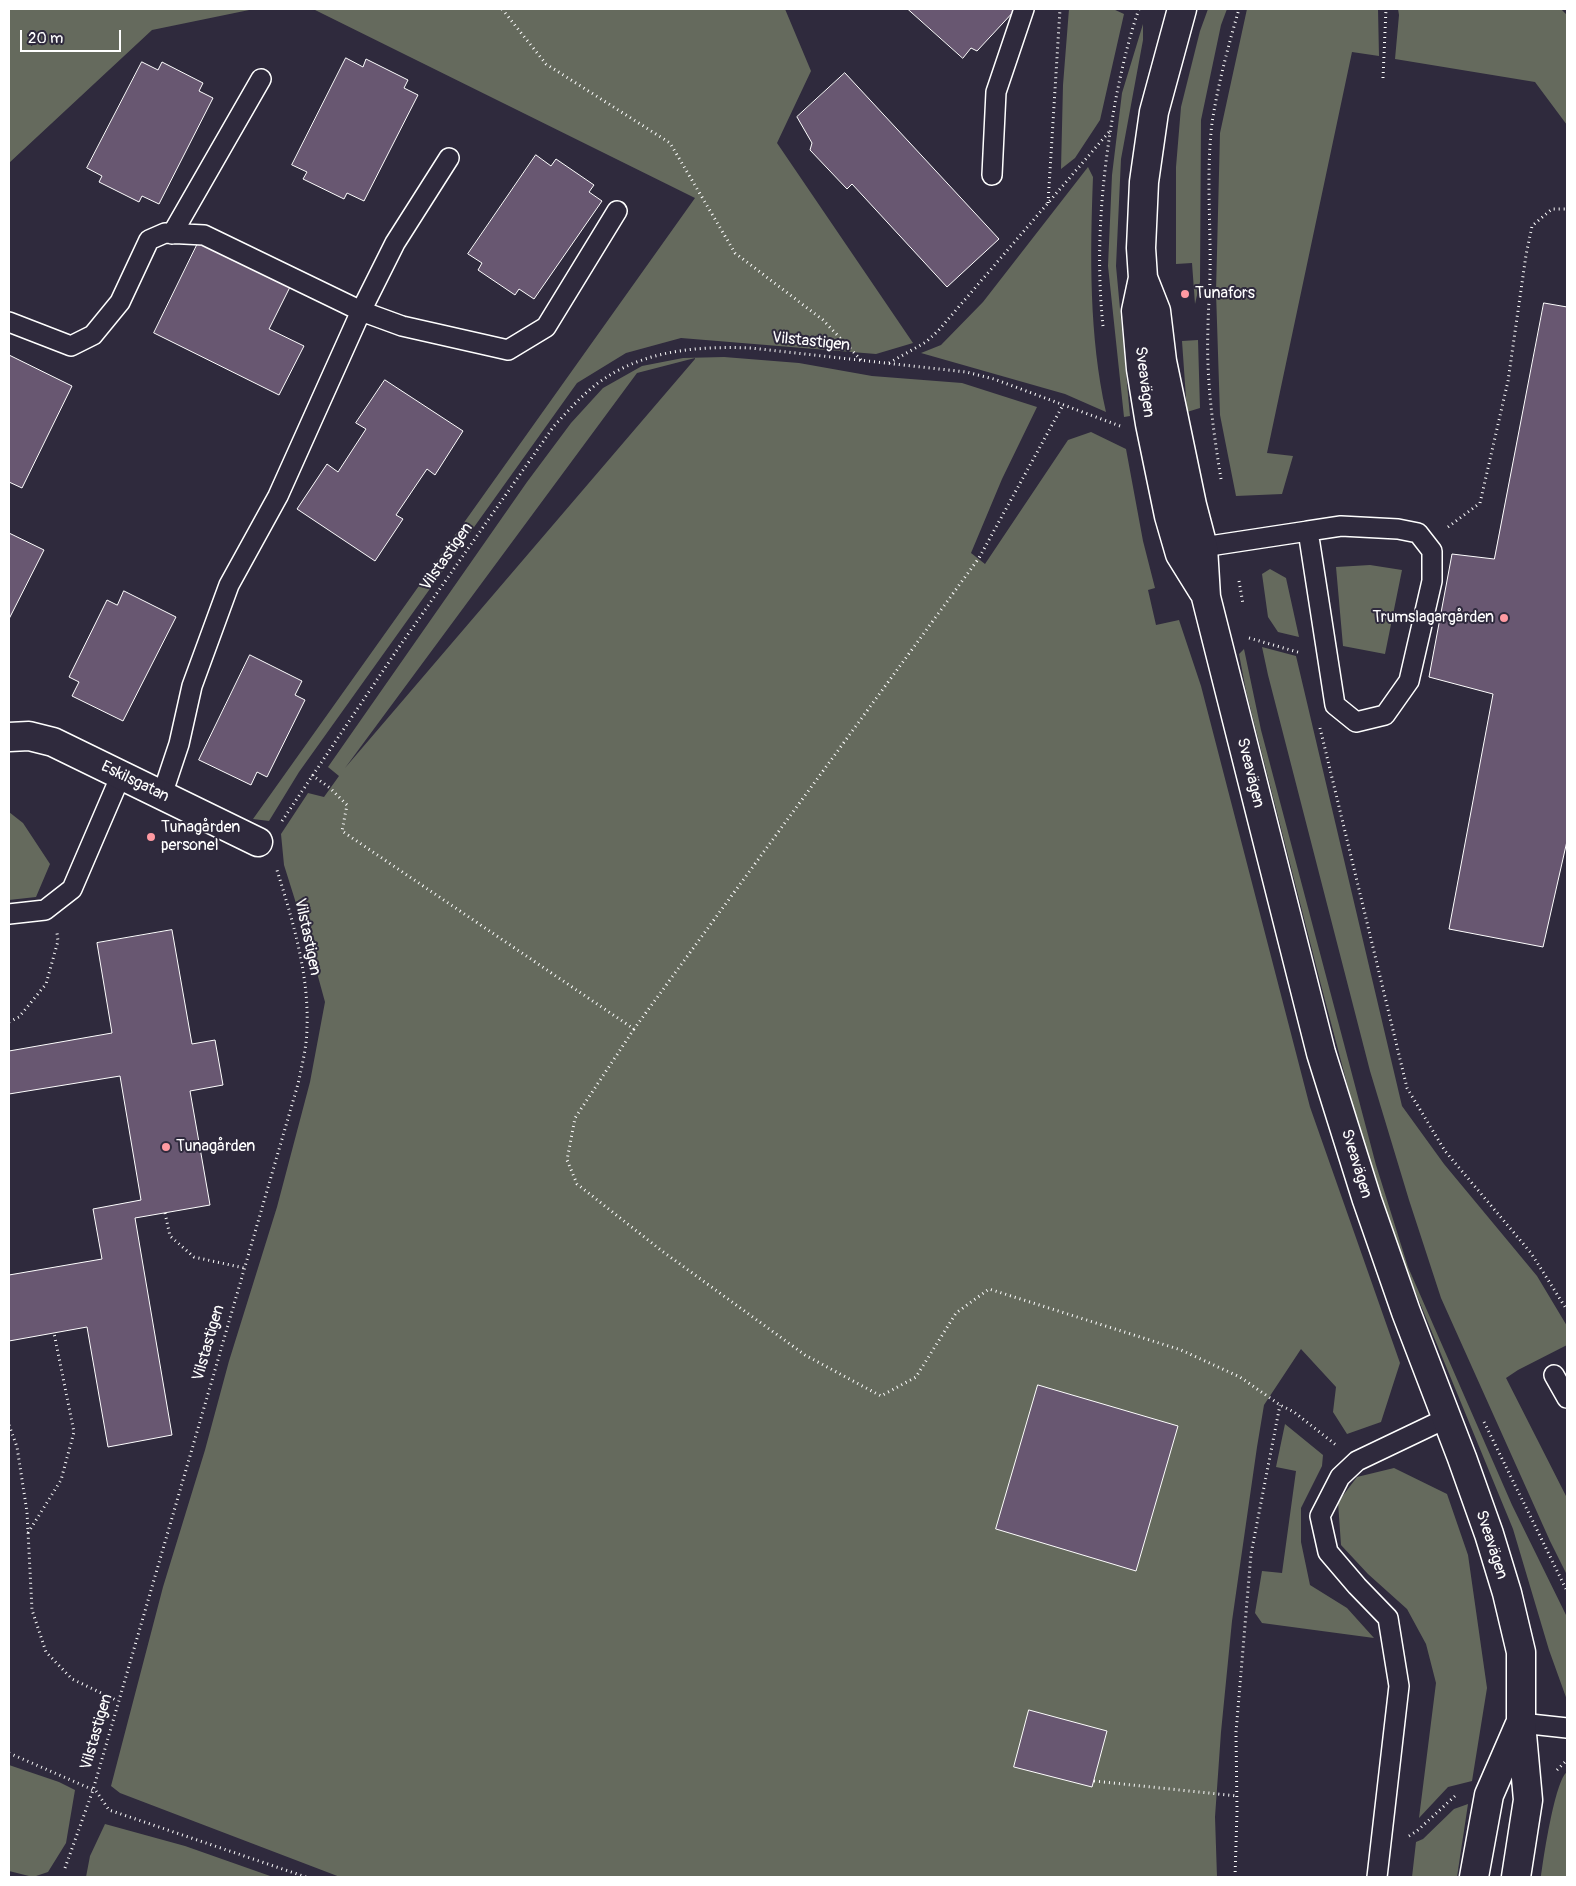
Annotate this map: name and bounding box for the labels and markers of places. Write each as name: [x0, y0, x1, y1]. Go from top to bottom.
place label: Tunafors: [1195, 284, 1255, 304]
marker: Tunafors: [1179, 288, 1191, 300]
place label: Trumslagargården: [1372, 608, 1494, 628]
marker: Trumslagargården: [1498, 612, 1510, 624]
place label: Tunagården personel: [161, 818, 240, 856]
marker: Tunagården personel: [145, 831, 157, 843]
place label: Tunagården: [176, 1137, 255, 1157]
marker: Tunagården: [160, 1141, 172, 1153]

